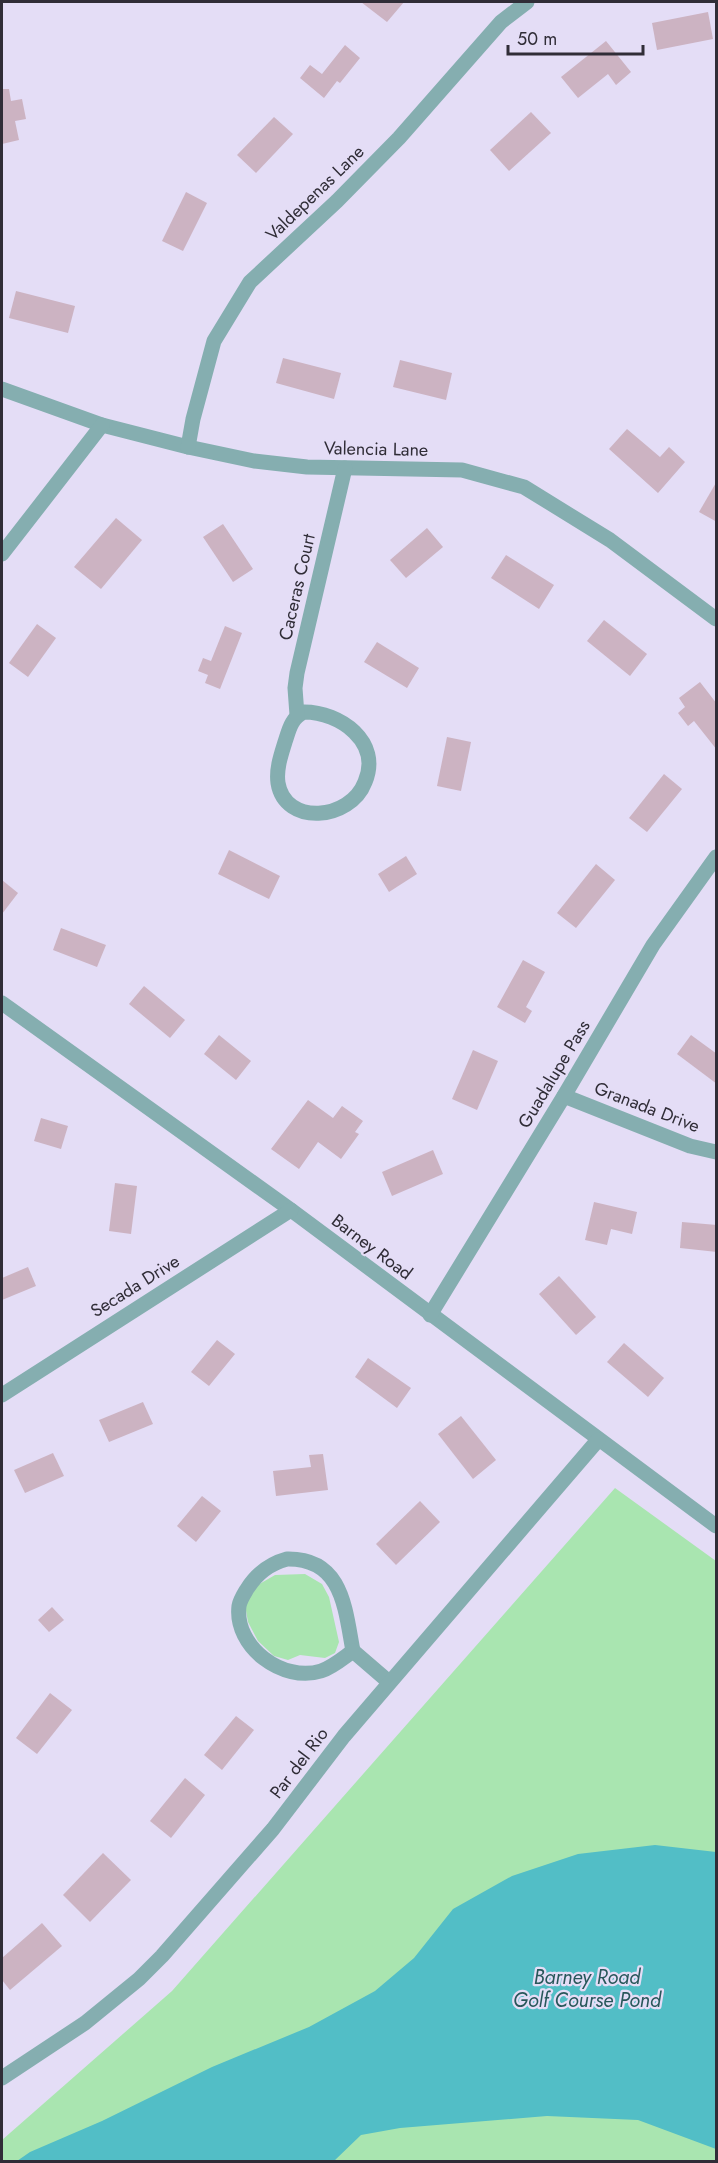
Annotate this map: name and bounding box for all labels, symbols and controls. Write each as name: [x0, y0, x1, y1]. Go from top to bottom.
scale bar: [508, 18, 643, 56]
text: 50 m: [517, 26, 557, 52]
street label: Valdepenas Lane: [260, 139, 370, 247]
street label: Valencia Lane: [324, 435, 428, 463]
street label: Caceras Court: [272, 531, 322, 643]
street label: Guadalupe Pass: [511, 1015, 597, 1133]
street label: Granada Drive: [590, 1075, 704, 1139]
street label: Barney Road: [326, 1208, 418, 1286]
street label: Secada Drive: [85, 1248, 185, 1324]
street label: Par del Rio: [264, 1722, 335, 1804]
water label: Barney Road Golf Course Pond: [513, 1963, 662, 2015]

